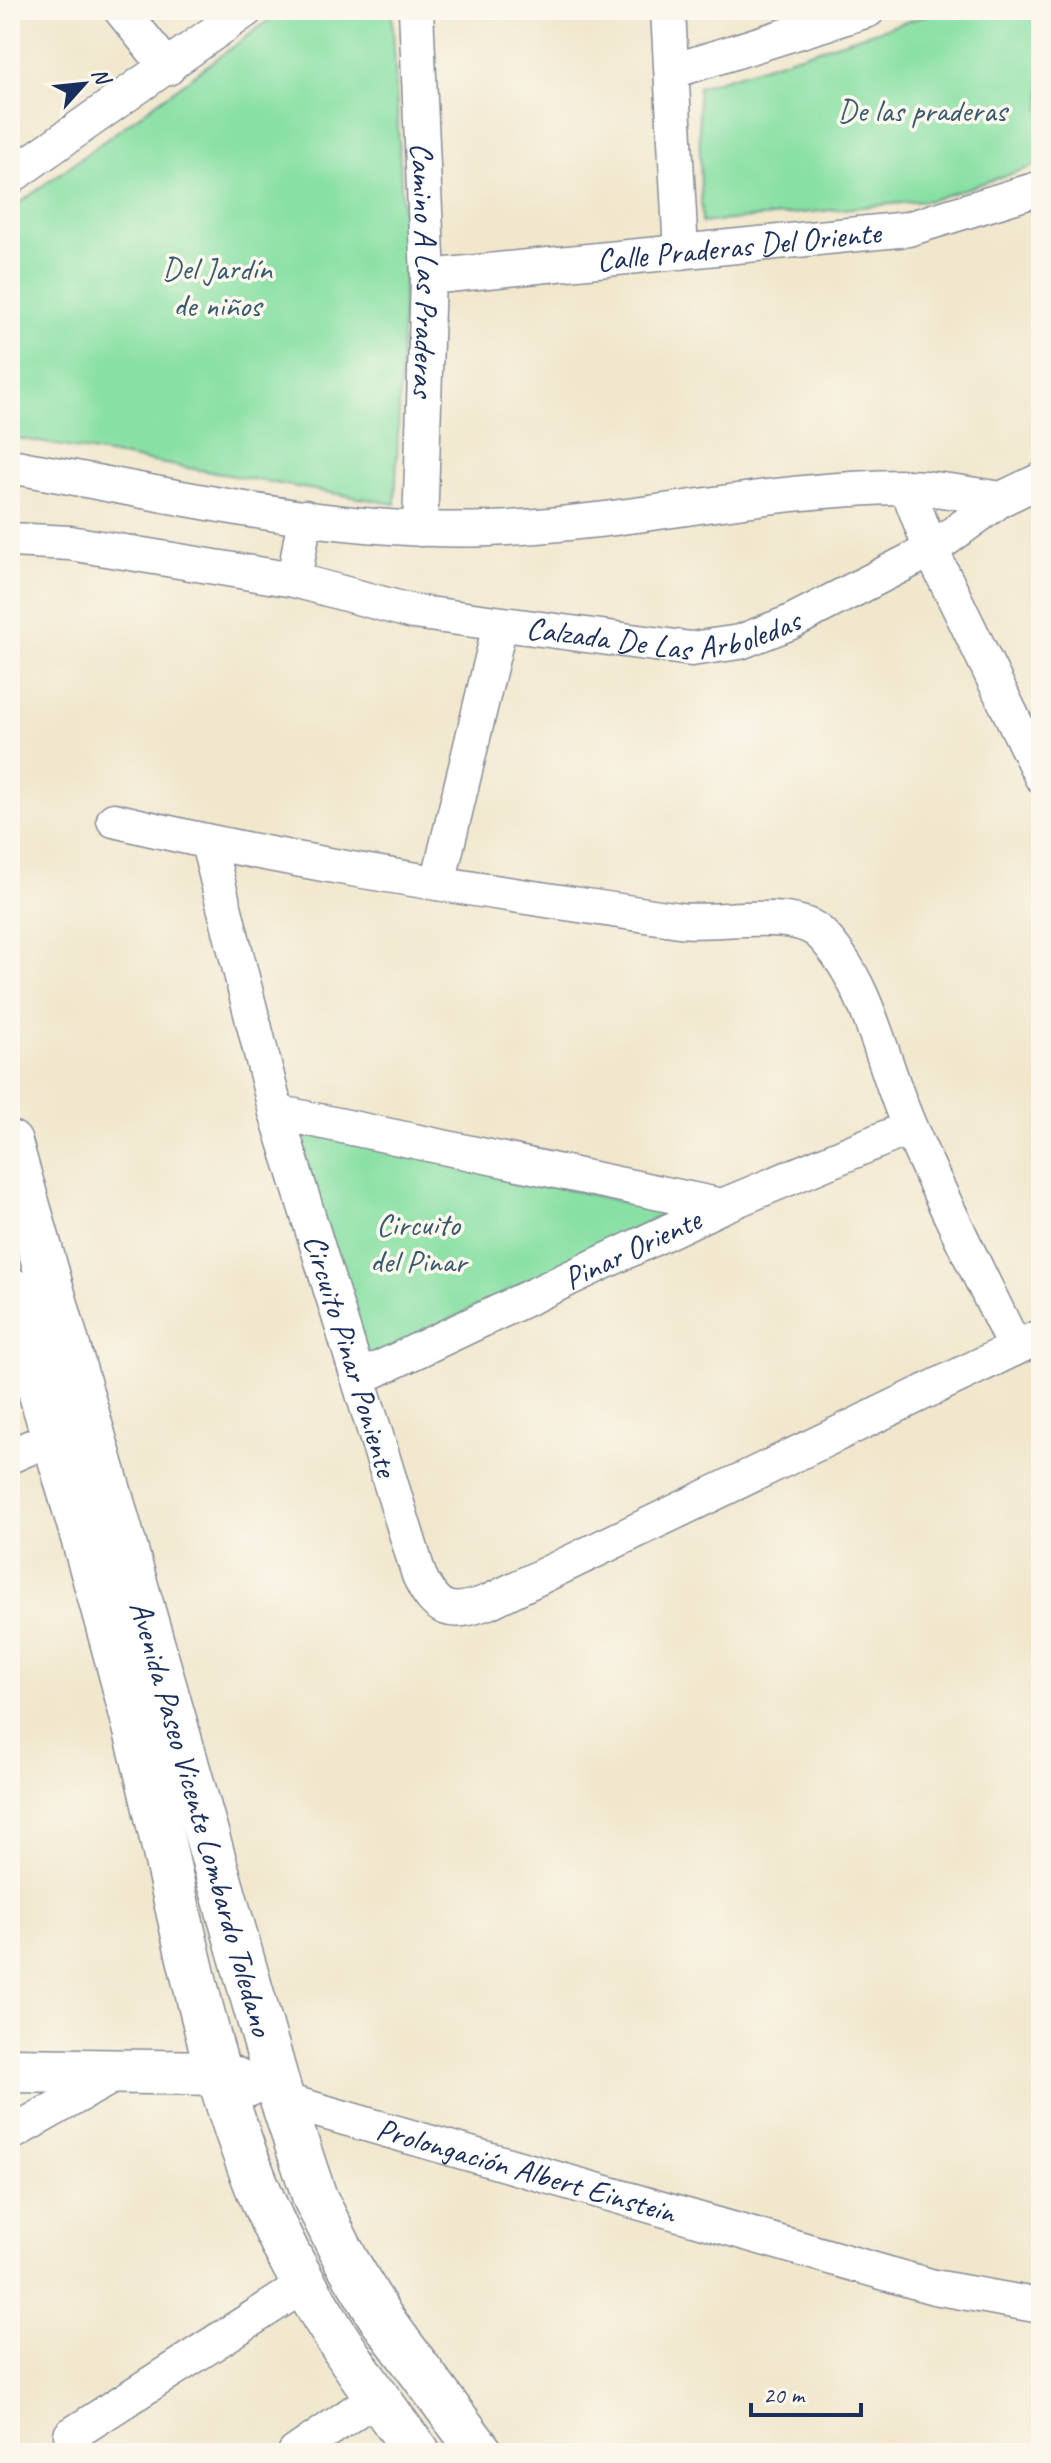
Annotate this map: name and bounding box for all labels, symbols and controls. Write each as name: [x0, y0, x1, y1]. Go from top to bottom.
north arrow: [44, 44, 124, 124]
text: N: [85, 63, 118, 91]
park label: De las praderas: [838, 90, 1009, 131]
street label: Camino A Las Praderas: [401, 142, 448, 400]
street label: Calle Praderas Del Oriente: [595, 212, 885, 281]
park label: Del Jardín de niños: [162, 248, 273, 326]
street label: Calzada De Las Arboledas: [524, 599, 810, 670]
street label: Pinar Oriente: [557, 1198, 710, 1299]
park label: Circuito del Pinar: [370, 1204, 469, 1282]
street label: Circuito Pinar Poniente: [294, 1229, 408, 1484]
street label: Avenida Paseo Vicente Lombardo Toledano: [120, 1596, 283, 2042]
street label: Prolongación Albert Einstein: [372, 2108, 682, 2233]
scale bar: [751, 2367, 861, 2417]
text: 20 m: [763, 2380, 806, 2410]

